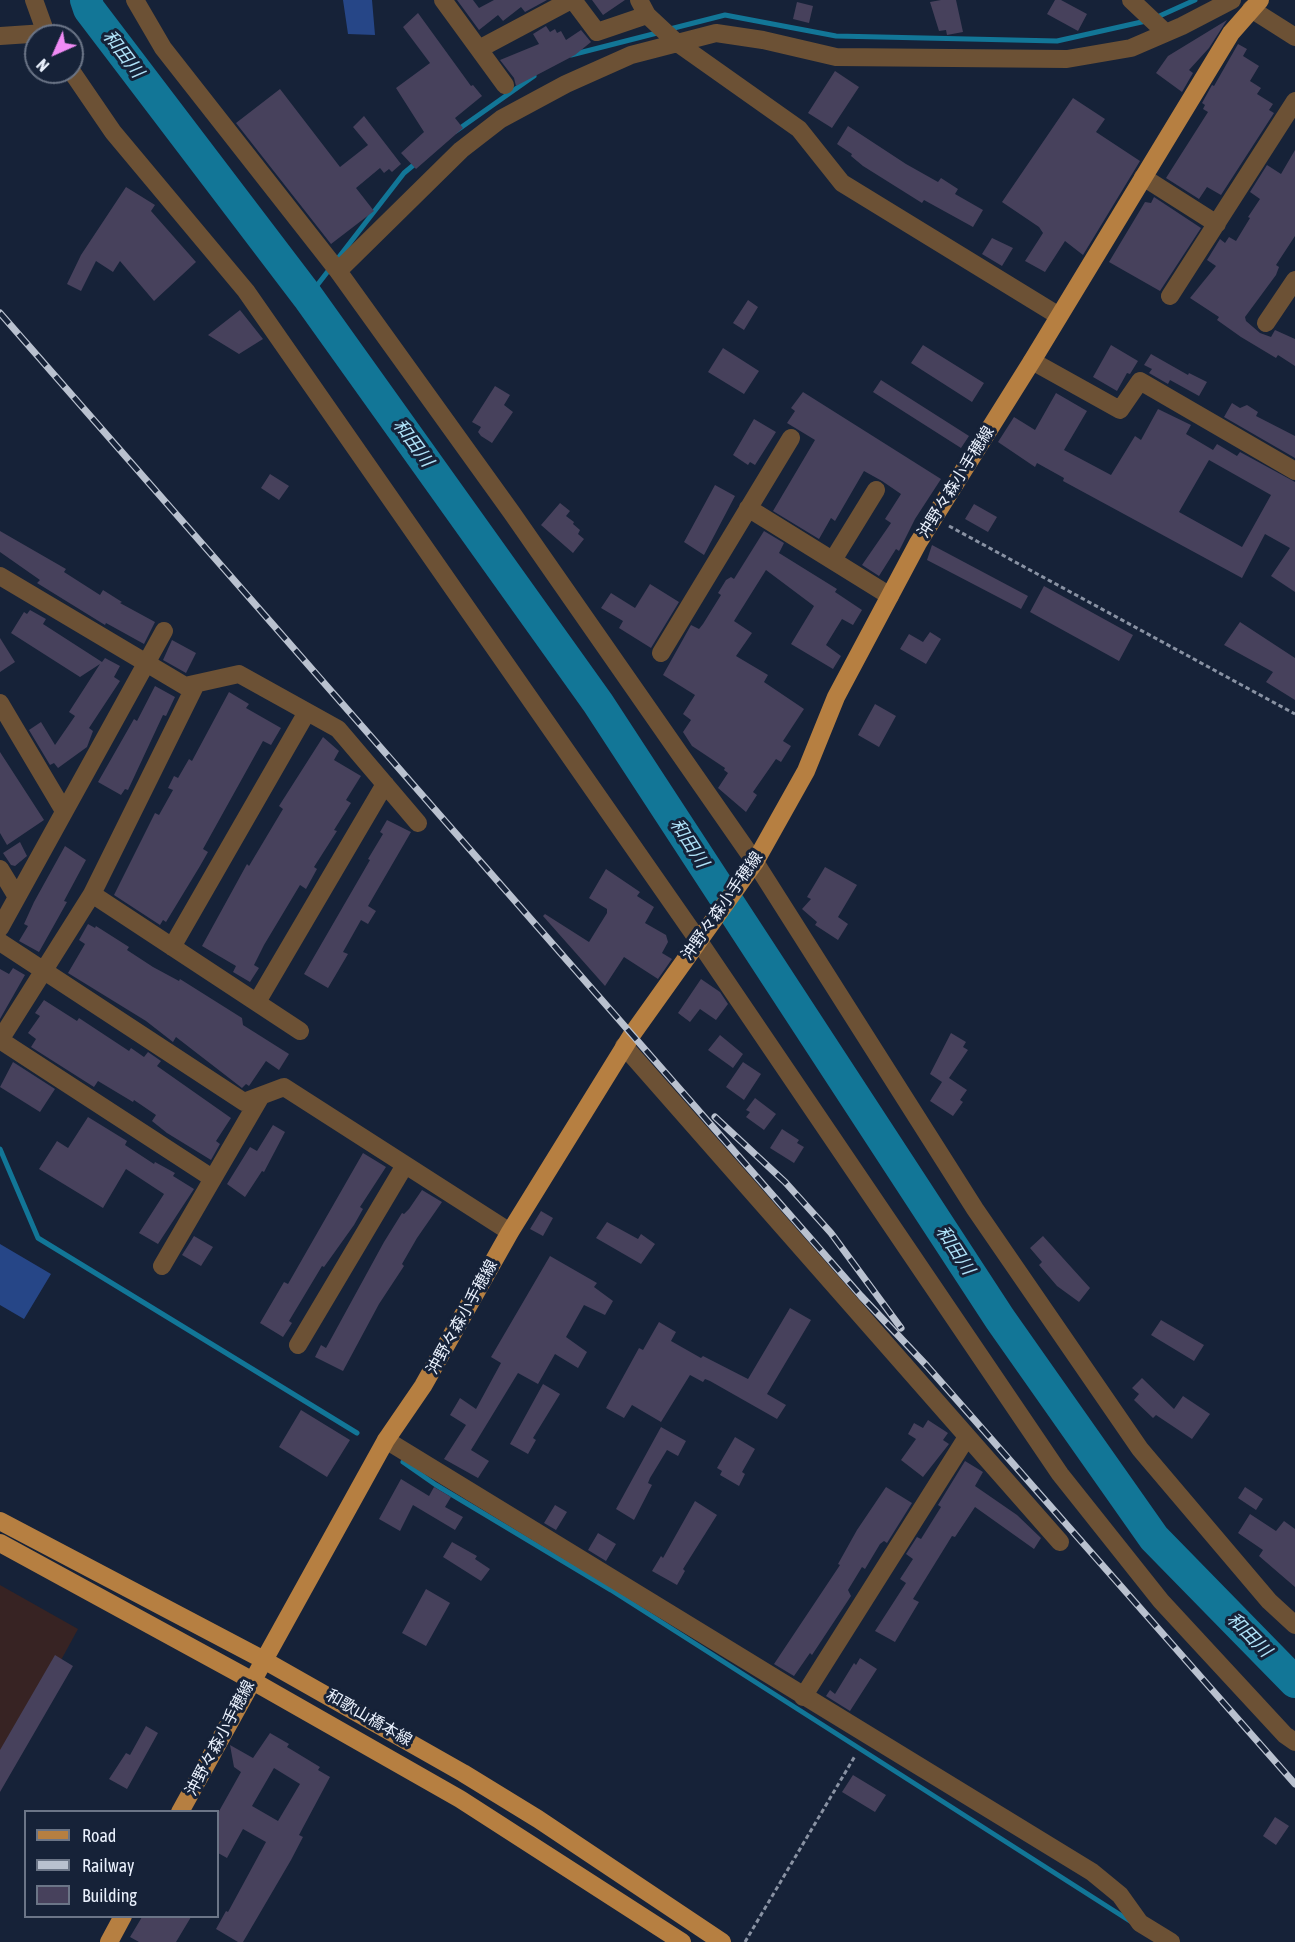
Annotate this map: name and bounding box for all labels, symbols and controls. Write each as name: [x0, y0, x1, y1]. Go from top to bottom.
north arrow: [24, 24, 84, 84]
water label: 和田川: [98, 26, 148, 82]
text: N: [33, 56, 52, 75]
water label: 和田川: [388, 415, 438, 471]
street label: 沖野々森小手穂線: [914, 423, 998, 541]
water label: 和田川: [665, 814, 713, 872]
street label: 沖野々森小手穂線: [677, 848, 767, 964]
water label: 和田川: [931, 1221, 979, 1279]
street label: 沖野々森小手穂線: [423, 1256, 501, 1378]
water label: 和田川: [1222, 1608, 1276, 1662]
street label: 沖野々森小手穂線: [181, 1677, 259, 1799]
street label: 和歌山橋本線: [323, 1686, 415, 1750]
legend: [24, 1810, 219, 1918]
text: Road: [82, 1825, 116, 1846]
text: Railway: [82, 1855, 134, 1876]
text: Building: [82, 1885, 137, 1906]

